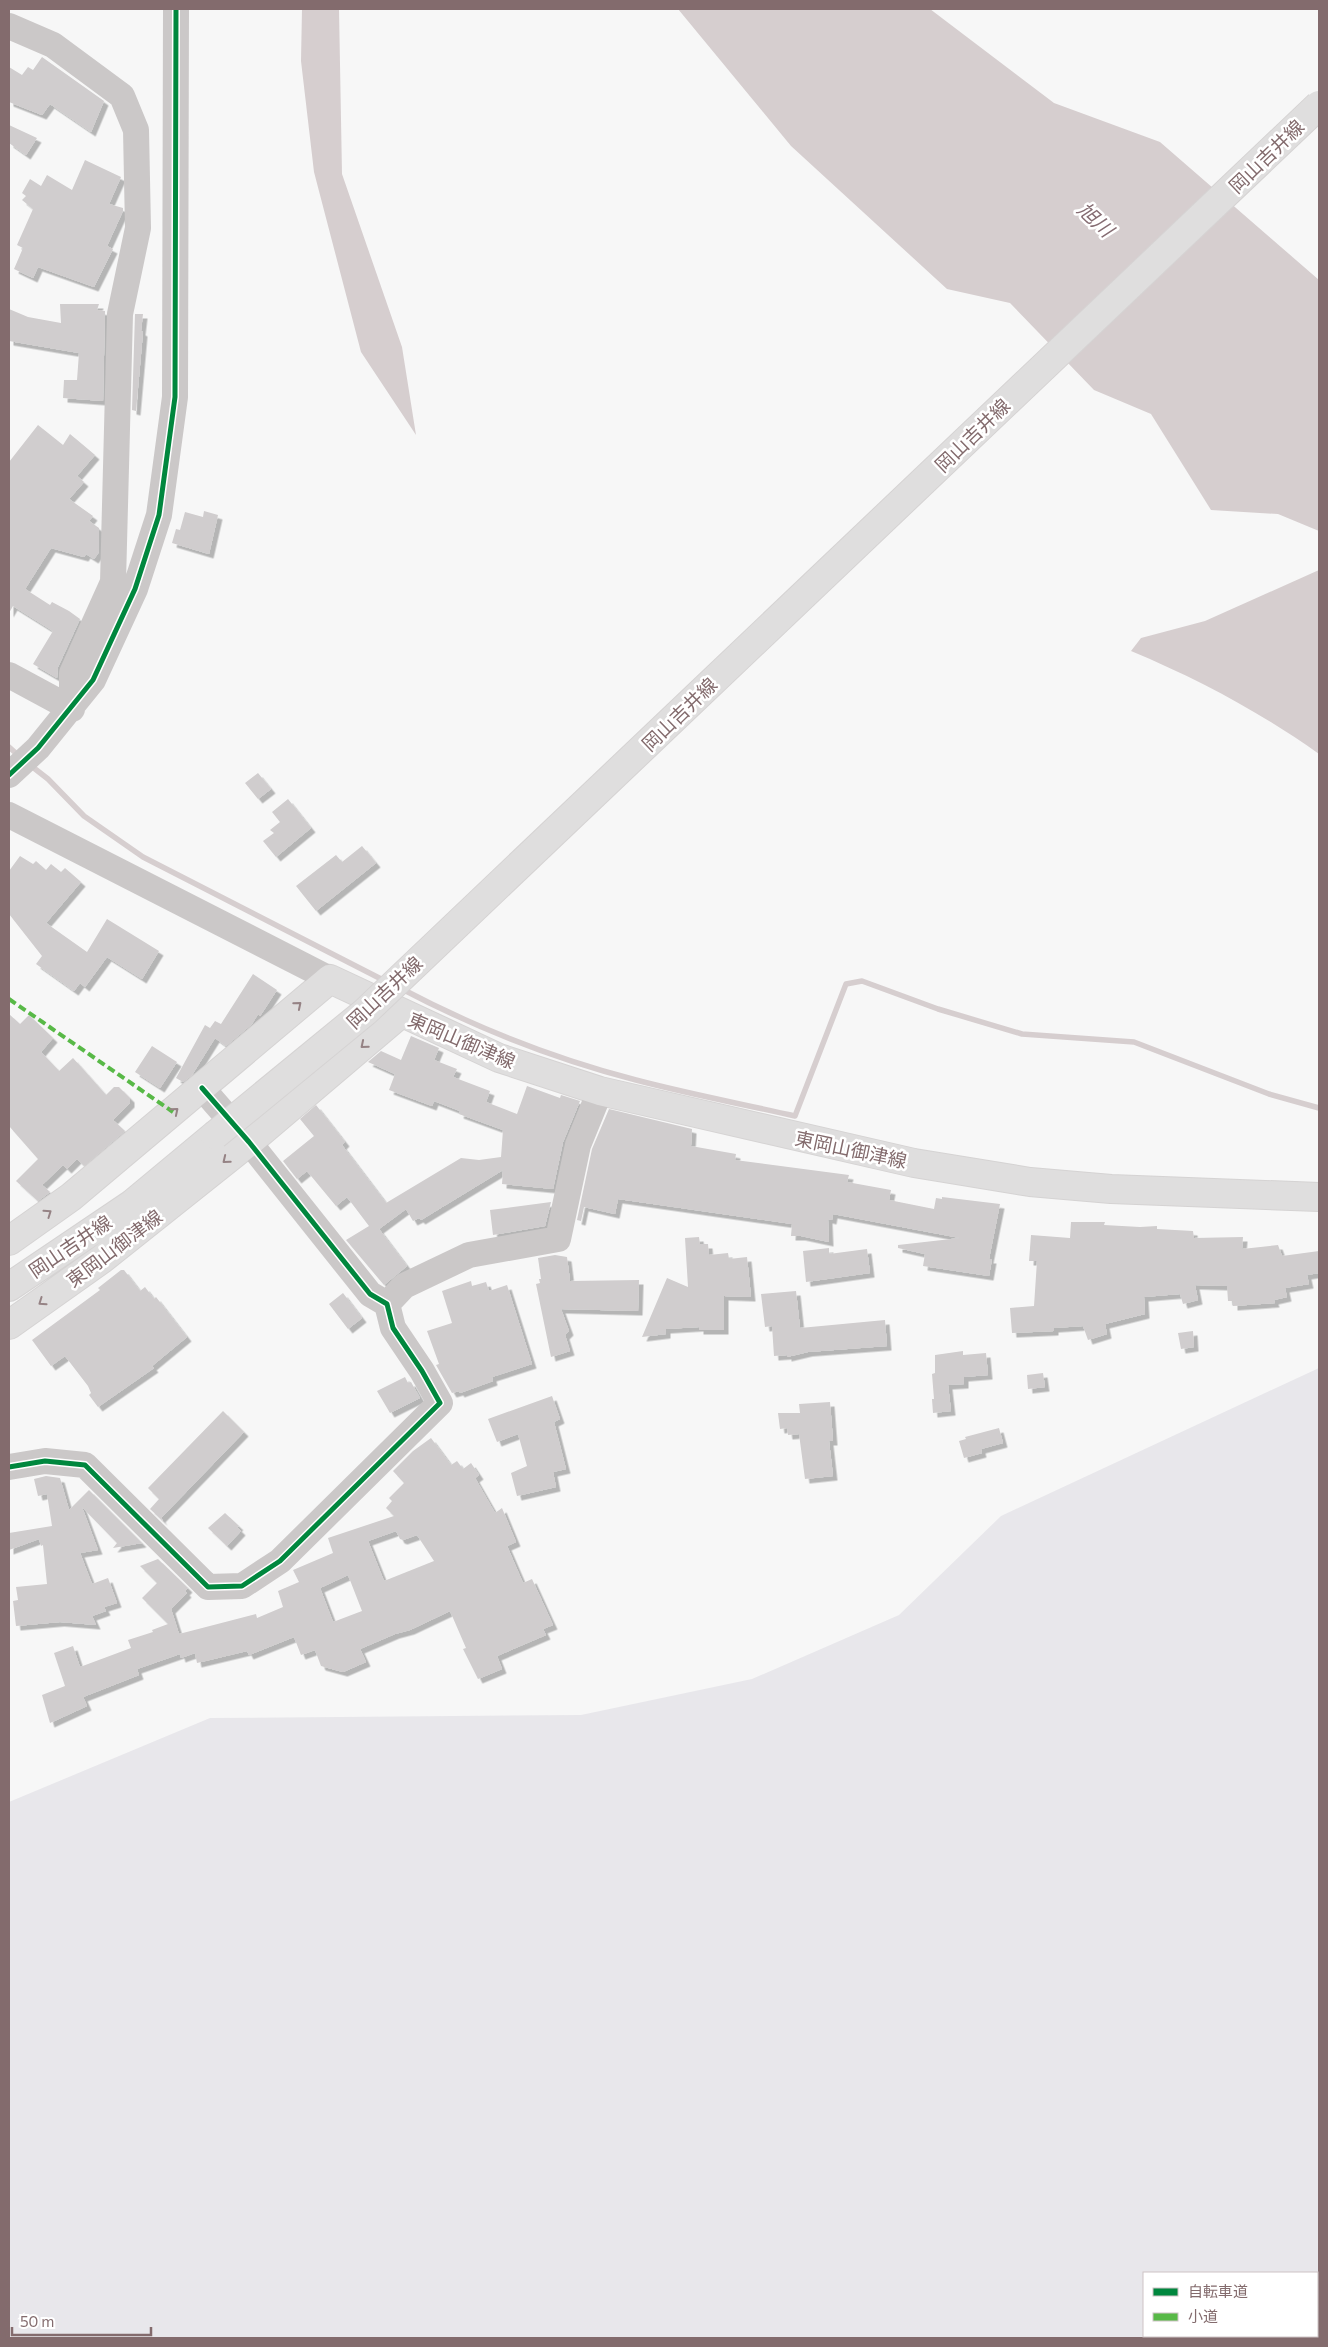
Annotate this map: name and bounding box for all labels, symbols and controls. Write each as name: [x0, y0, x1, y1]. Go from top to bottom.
street label: 岡山吉井線: [1224, 115, 1308, 197]
water label: 旭川: [1073, 197, 1120, 243]
street label: 岡山吉井線: [930, 394, 1014, 476]
street label: 岡山吉井線: [637, 673, 721, 755]
street label: 岡山吉井線: [341, 951, 427, 1033]
one-way arrow: [292, 1003, 301, 1011]
street label: 東岡山御津線: [405, 1007, 519, 1073]
one-way arrow: [360, 1039, 369, 1048]
one-way arrow: [169, 1107, 178, 1116]
street label: 東岡山御津線: [793, 1126, 909, 1172]
one-way arrow: [223, 1155, 232, 1163]
street label: 東岡山御津線: [62, 1205, 166, 1291]
street label: 岡山吉井線: [24, 1210, 116, 1282]
one-way arrow: [43, 1210, 52, 1219]
one-way arrow: [38, 1296, 47, 1305]
legend: [1143, 2272, 1318, 2337]
text: 自転車道: [1188, 2282, 1248, 2300]
scale bar: [12, 2304, 151, 2336]
text: 小道: [1188, 2307, 1218, 2325]
text: 50 m: [20, 2312, 54, 2330]

